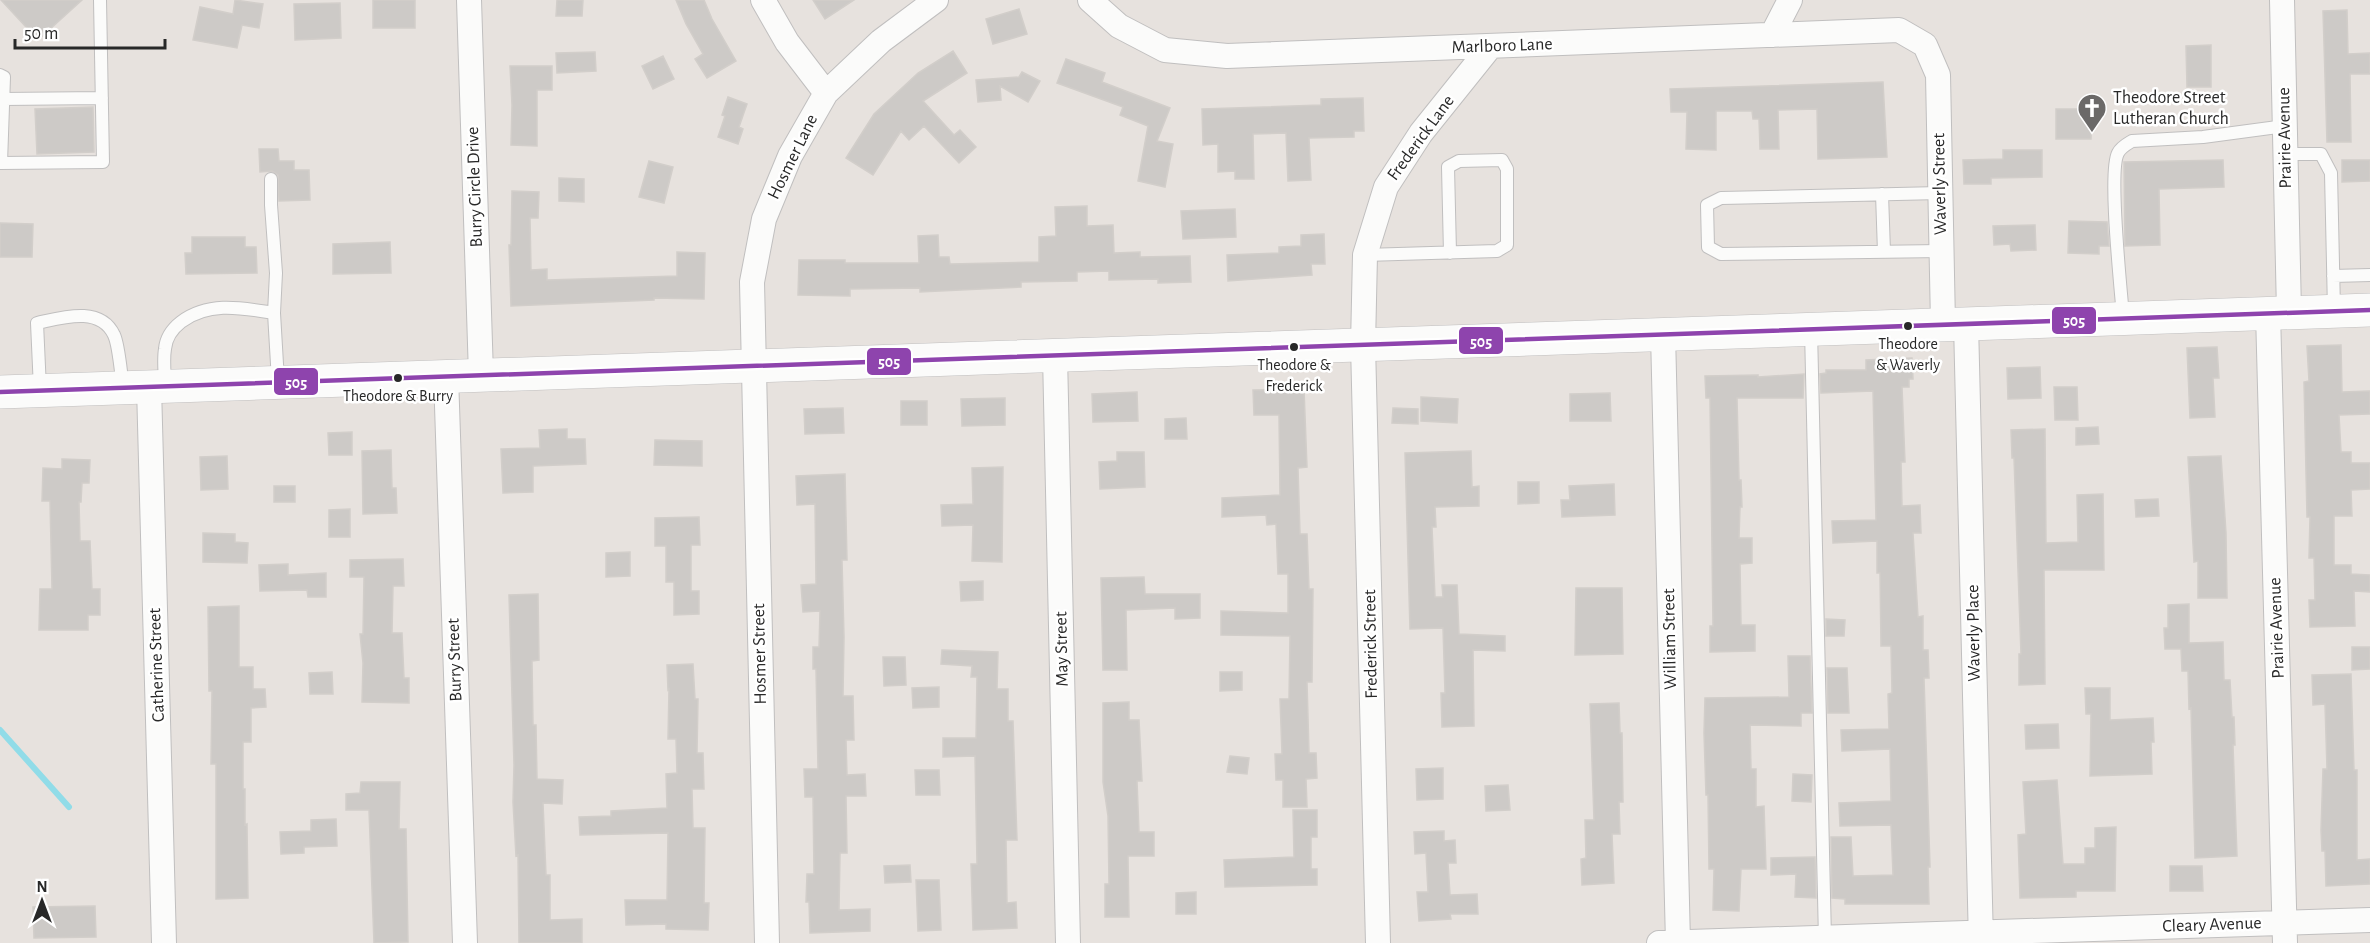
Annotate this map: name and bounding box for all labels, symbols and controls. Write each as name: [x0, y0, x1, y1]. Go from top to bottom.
scale bar: [15, 12, 165, 50]
text: 50 m: [24, 25, 58, 43]
street label: Marlboro Lane: [1451, 35, 1553, 57]
street label: Prairie Avenue: [2275, 87, 2295, 189]
place label: Theodore Street Lutheran Church: [2113, 89, 2229, 128]
street label: Frederick Lane: [1384, 92, 1458, 184]
church icon: Theodore Street Lutheran Church: [2076, 92, 2108, 134]
street label: Hosmer Lane: [765, 112, 821, 202]
street label: Burry Circle Drive: [464, 126, 486, 248]
street label: Waverly Street: [1930, 133, 1950, 235]
line badge: 505: [2051, 306, 2097, 335]
text: 505: [2063, 313, 2085, 329]
marker: Theodore & Waverly: [1902, 320, 1914, 332]
line badge: 505: [1458, 326, 1504, 355]
text: 505: [1470, 334, 1492, 350]
place label: Theodore & Waverly: [1876, 336, 1940, 374]
marker: Theodore & Frederick: [1288, 341, 1300, 353]
line badge: 505: [866, 347, 912, 376]
text: 505: [878, 354, 900, 370]
place label: Theodore & Frederick: [1257, 357, 1331, 394]
line badge: 505: [273, 367, 319, 396]
marker: Theodore & Burry: [392, 372, 404, 384]
text: 505: [285, 375, 307, 391]
place label: Theodore & Burry: [343, 388, 453, 405]
street label: Prairie Avenue: [2266, 577, 2288, 679]
street label: Waverly Place: [1964, 584, 1984, 682]
street label: William Street: [1660, 588, 1680, 690]
street label: Frederick Street: [1361, 589, 1381, 699]
street label: Hosmer Street: [750, 603, 770, 705]
street label: Catherine Street: [146, 607, 168, 722]
street label: May Street: [1052, 611, 1072, 687]
street label: Burry Street: [445, 618, 465, 702]
north arrow: [12, 871, 72, 931]
text: N: [36, 879, 48, 895]
street label: Cleary Avenue: [2162, 914, 2262, 936]

